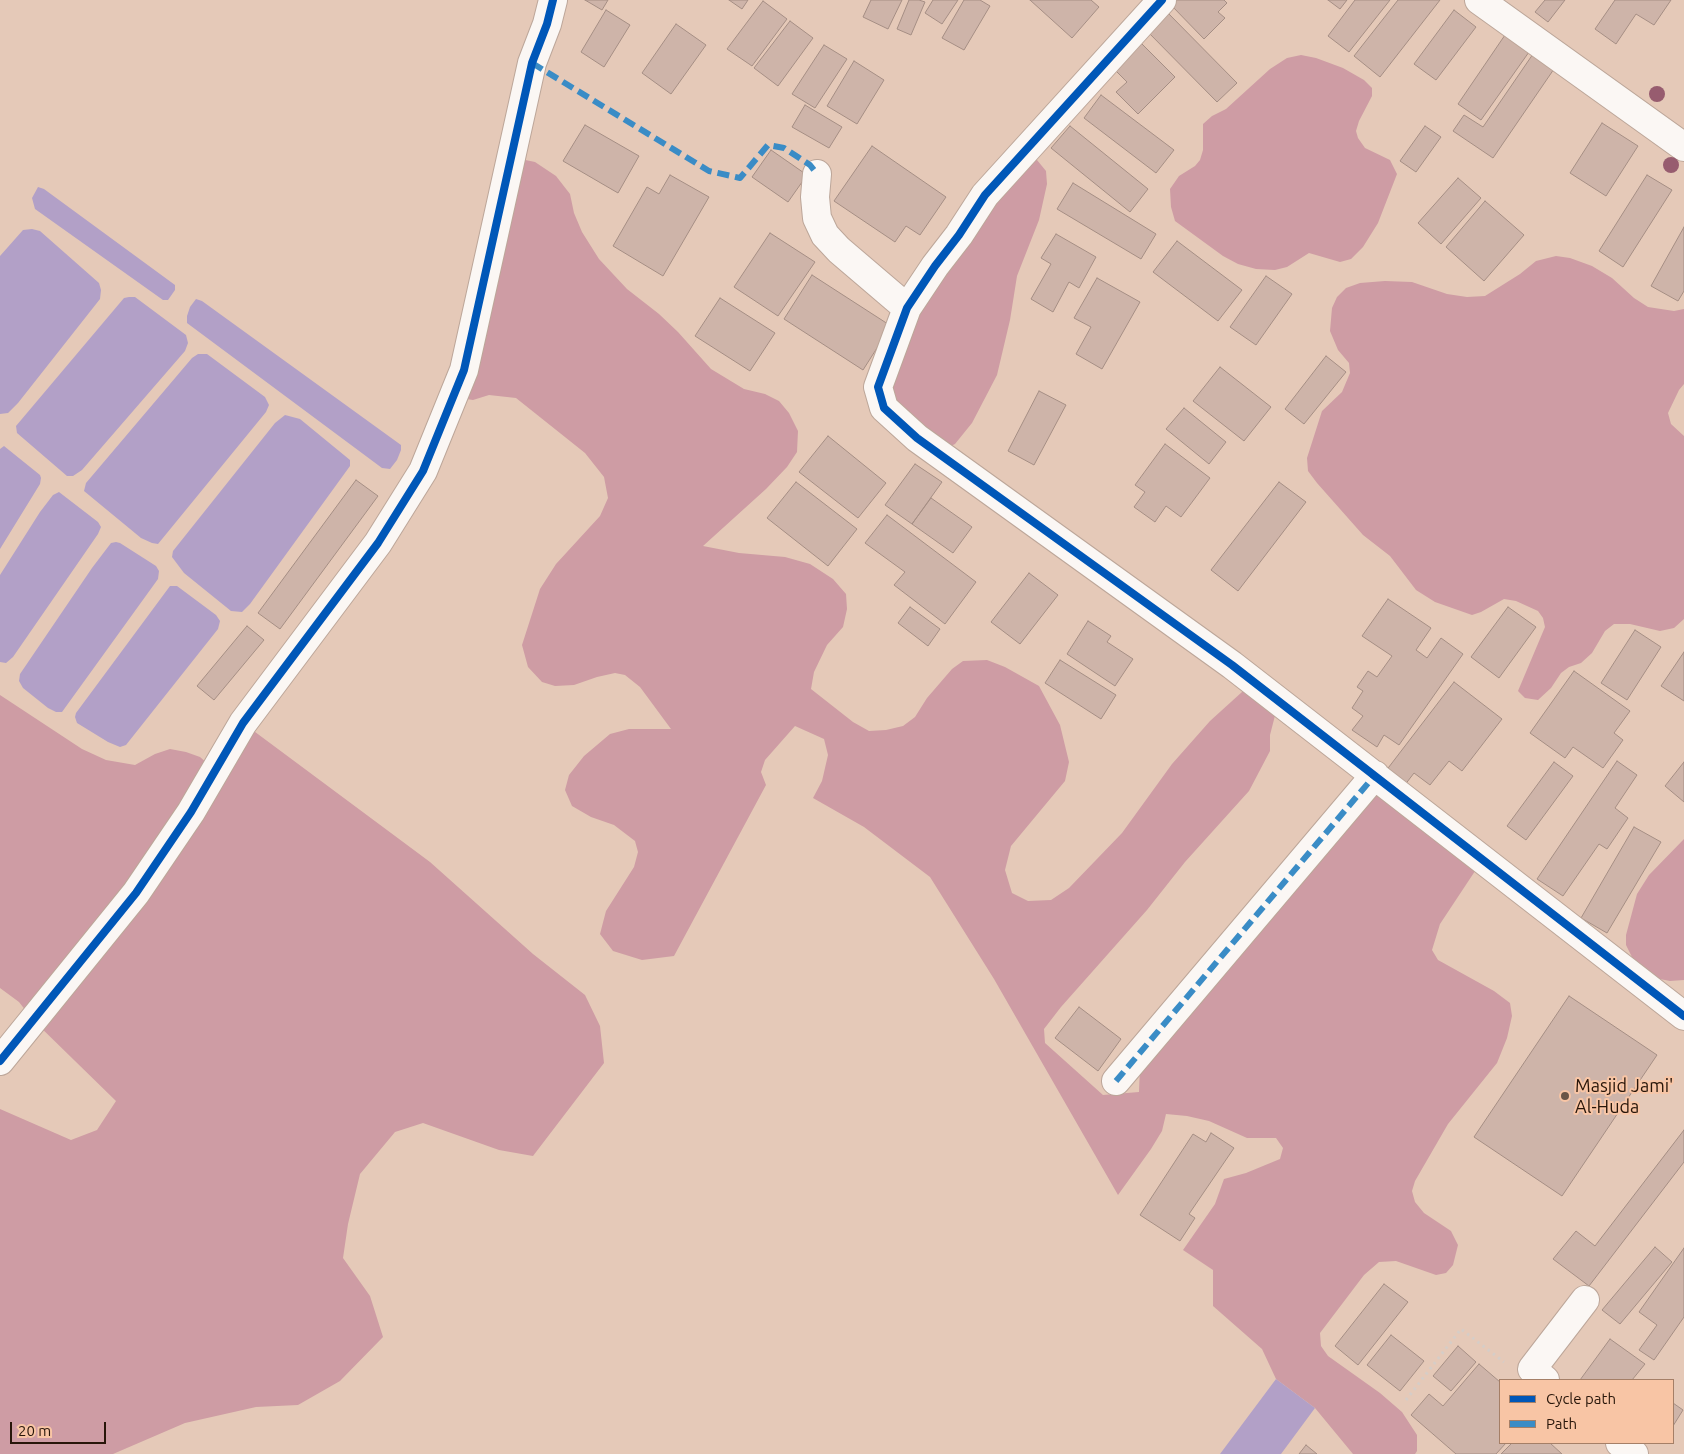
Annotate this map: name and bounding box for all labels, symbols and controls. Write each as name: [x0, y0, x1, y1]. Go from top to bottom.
place label: Masjid Jami' Al-Huda: [1575, 1075, 1673, 1118]
marker: Masjid Jami' Al-Huda: [1559, 1090, 1571, 1102]
legend: [1499, 1379, 1674, 1444]
text: Cycle path: [1546, 1390, 1616, 1407]
scale bar: [12, 1412, 109, 1444]
text: Path: [1546, 1415, 1577, 1432]
text: 20 m: [18, 1422, 51, 1439]

